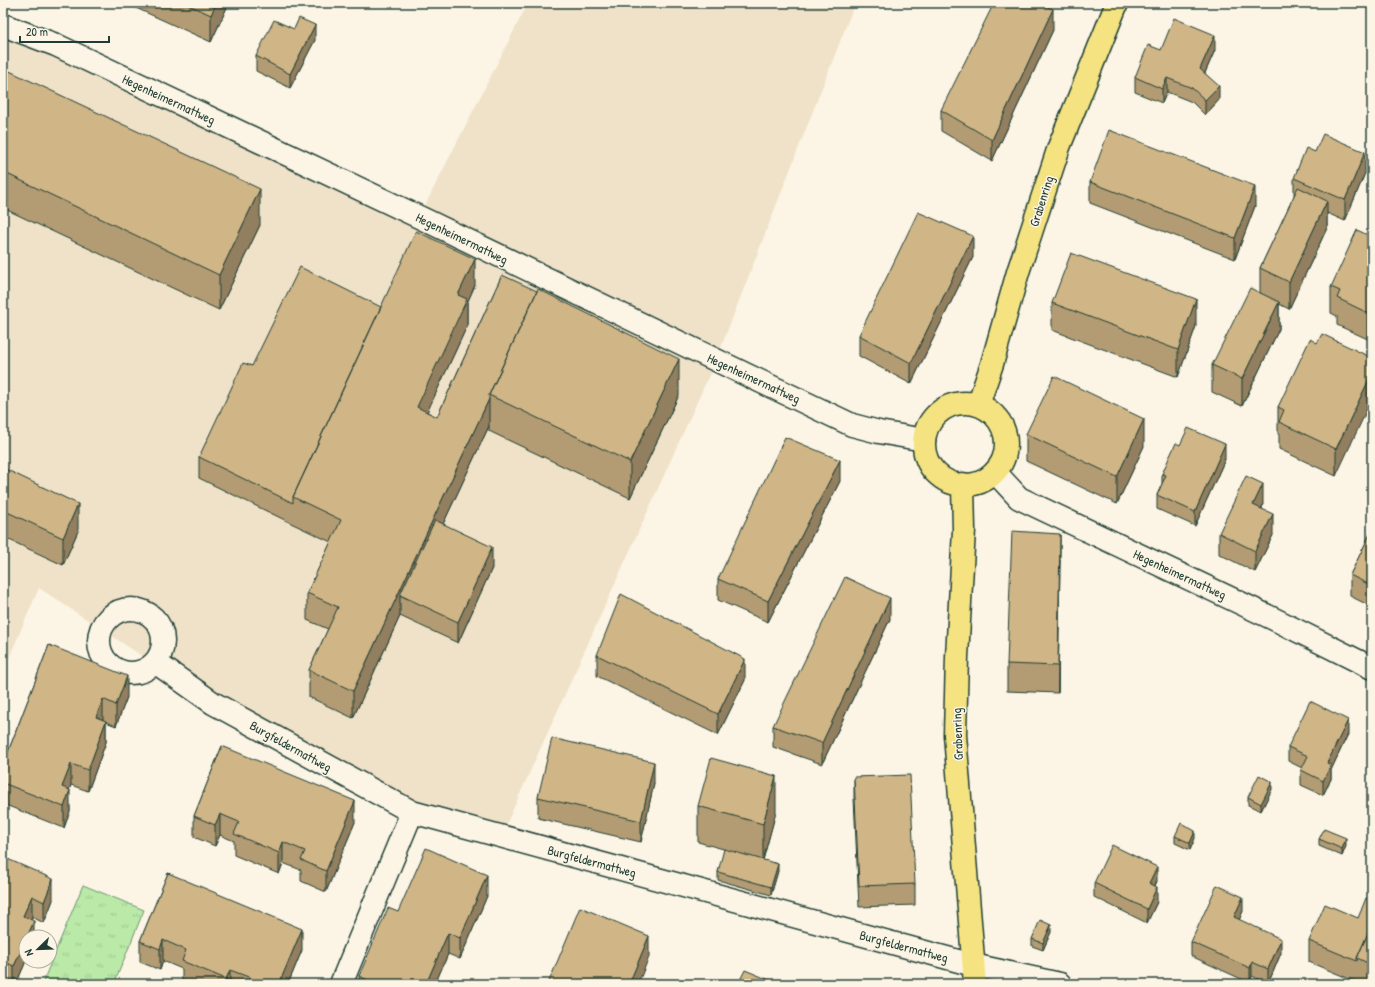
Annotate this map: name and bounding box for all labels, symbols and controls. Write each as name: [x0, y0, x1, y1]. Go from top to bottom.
scale bar: [20, 18, 109, 44]
text: 20 m: [26, 23, 48, 40]
street label: Hegenheimermattweg: [120, 70, 219, 128]
street label: Grabenring: [1024, 173, 1058, 229]
street label: Hegenheimermattweg: [413, 208, 511, 268]
street label: Hegenheimermattweg: [705, 349, 804, 407]
street label: Hegenheimermattweg: [1131, 545, 1230, 603]
street label: Grabenring: [947, 707, 967, 760]
street label: Burgfeldermattweg: [247, 716, 335, 776]
street label: Burgfeldermattweg: [546, 841, 638, 882]
street label: Burgfeldermattweg: [858, 926, 950, 967]
north arrow: [18, 929, 58, 969]
text: N: [21, 947, 36, 958]

